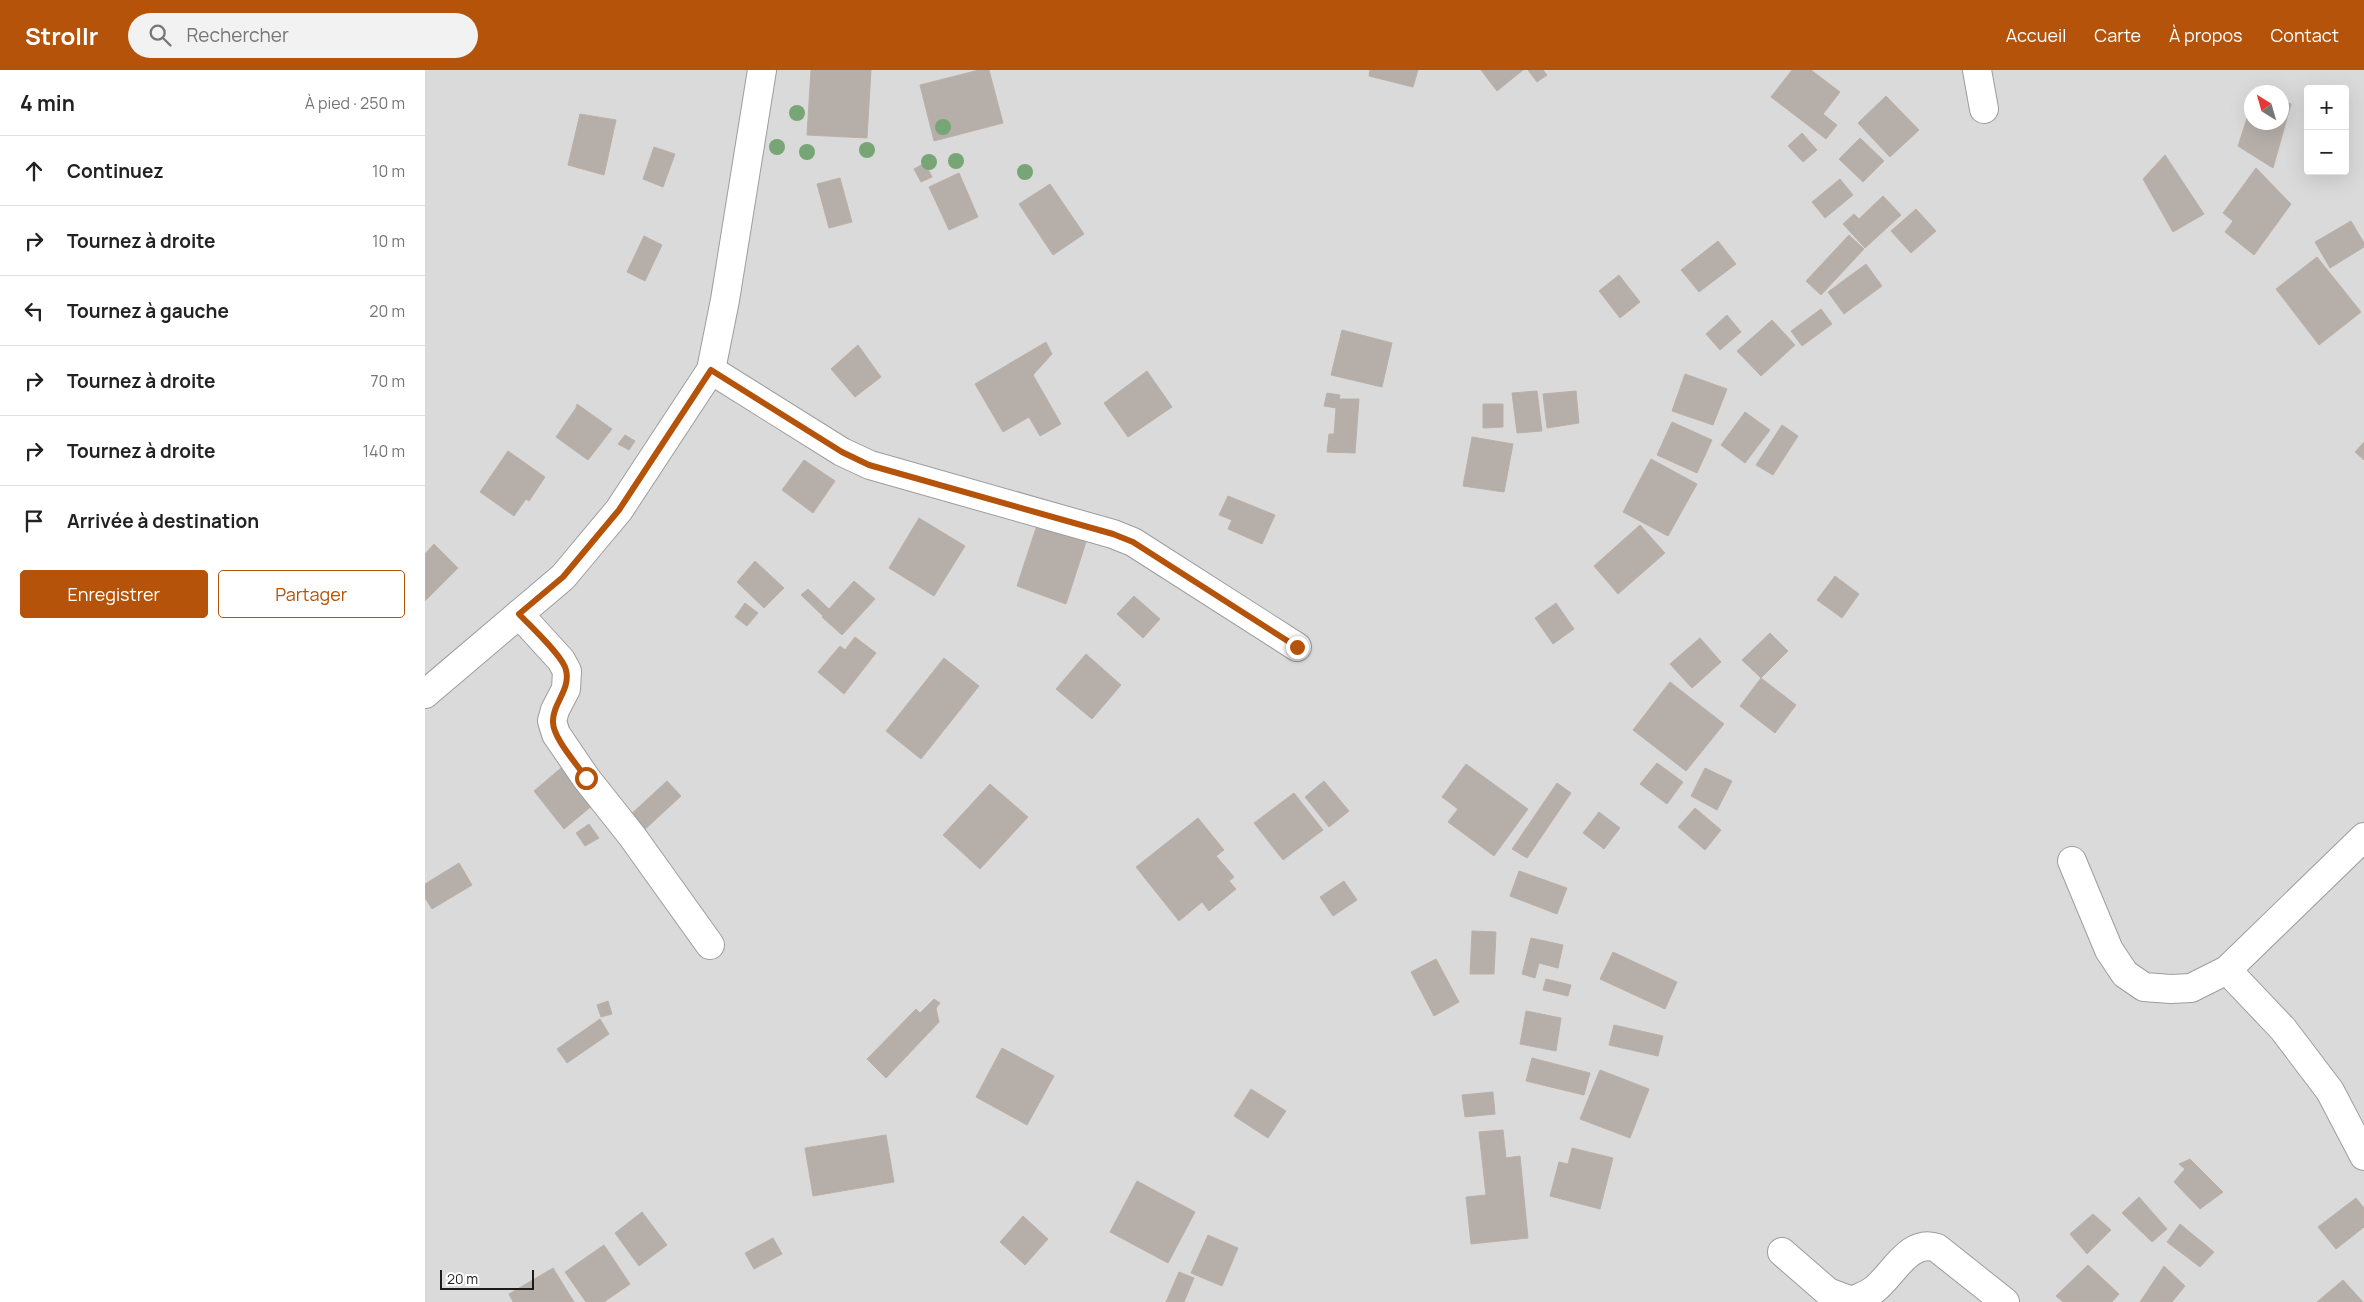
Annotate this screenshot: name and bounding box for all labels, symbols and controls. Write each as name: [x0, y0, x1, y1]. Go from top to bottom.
search box: [128, 13, 478, 58]
text: Strollr: [25, 19, 98, 52]
icon: search: [146, 21, 174, 49]
text: Rechercher: [186, 22, 289, 48]
text: Accueil: [2006, 23, 2066, 47]
text: Carte: [2094, 23, 2141, 47]
text: À propos: [2169, 23, 2242, 47]
text: Contact: [2270, 23, 2339, 47]
north arrow: [2244, 85, 2289, 130]
map controls: [2304, 85, 2349, 175]
button: +: [2304, 85, 2349, 130]
text: 4 min: [20, 89, 75, 117]
text: À pied · 250 m: [305, 92, 405, 114]
button: −: [2304, 130, 2349, 175]
icon: ahead: [20, 157, 48, 185]
text: Continuez: [67, 158, 164, 184]
text: 10 m: [372, 160, 405, 182]
icon: right: [20, 227, 48, 255]
text: Tournez à droite: [67, 228, 215, 254]
text: 10 m: [372, 230, 405, 252]
icon: left: [20, 297, 48, 325]
text: Tournez à gauche: [67, 298, 229, 324]
text: 20 m: [369, 300, 405, 322]
icon: right: [20, 367, 48, 395]
text: Tournez à droite: [67, 368, 215, 394]
text: 70 m: [370, 370, 405, 392]
icon: right: [20, 437, 48, 465]
text: Tournez à droite: [67, 438, 215, 464]
text: 140 m: [363, 440, 405, 462]
icon: arrive: [20, 507, 48, 535]
text: Arrivée à destination: [67, 508, 259, 534]
button: Enregistrer: [20, 570, 208, 618]
button: Partager: [218, 570, 405, 618]
route end: [1286, 636, 1309, 659]
route start: [575, 767, 598, 790]
scale bar: [440, 1267, 534, 1290]
text: 20 m: [447, 1269, 478, 1288]

